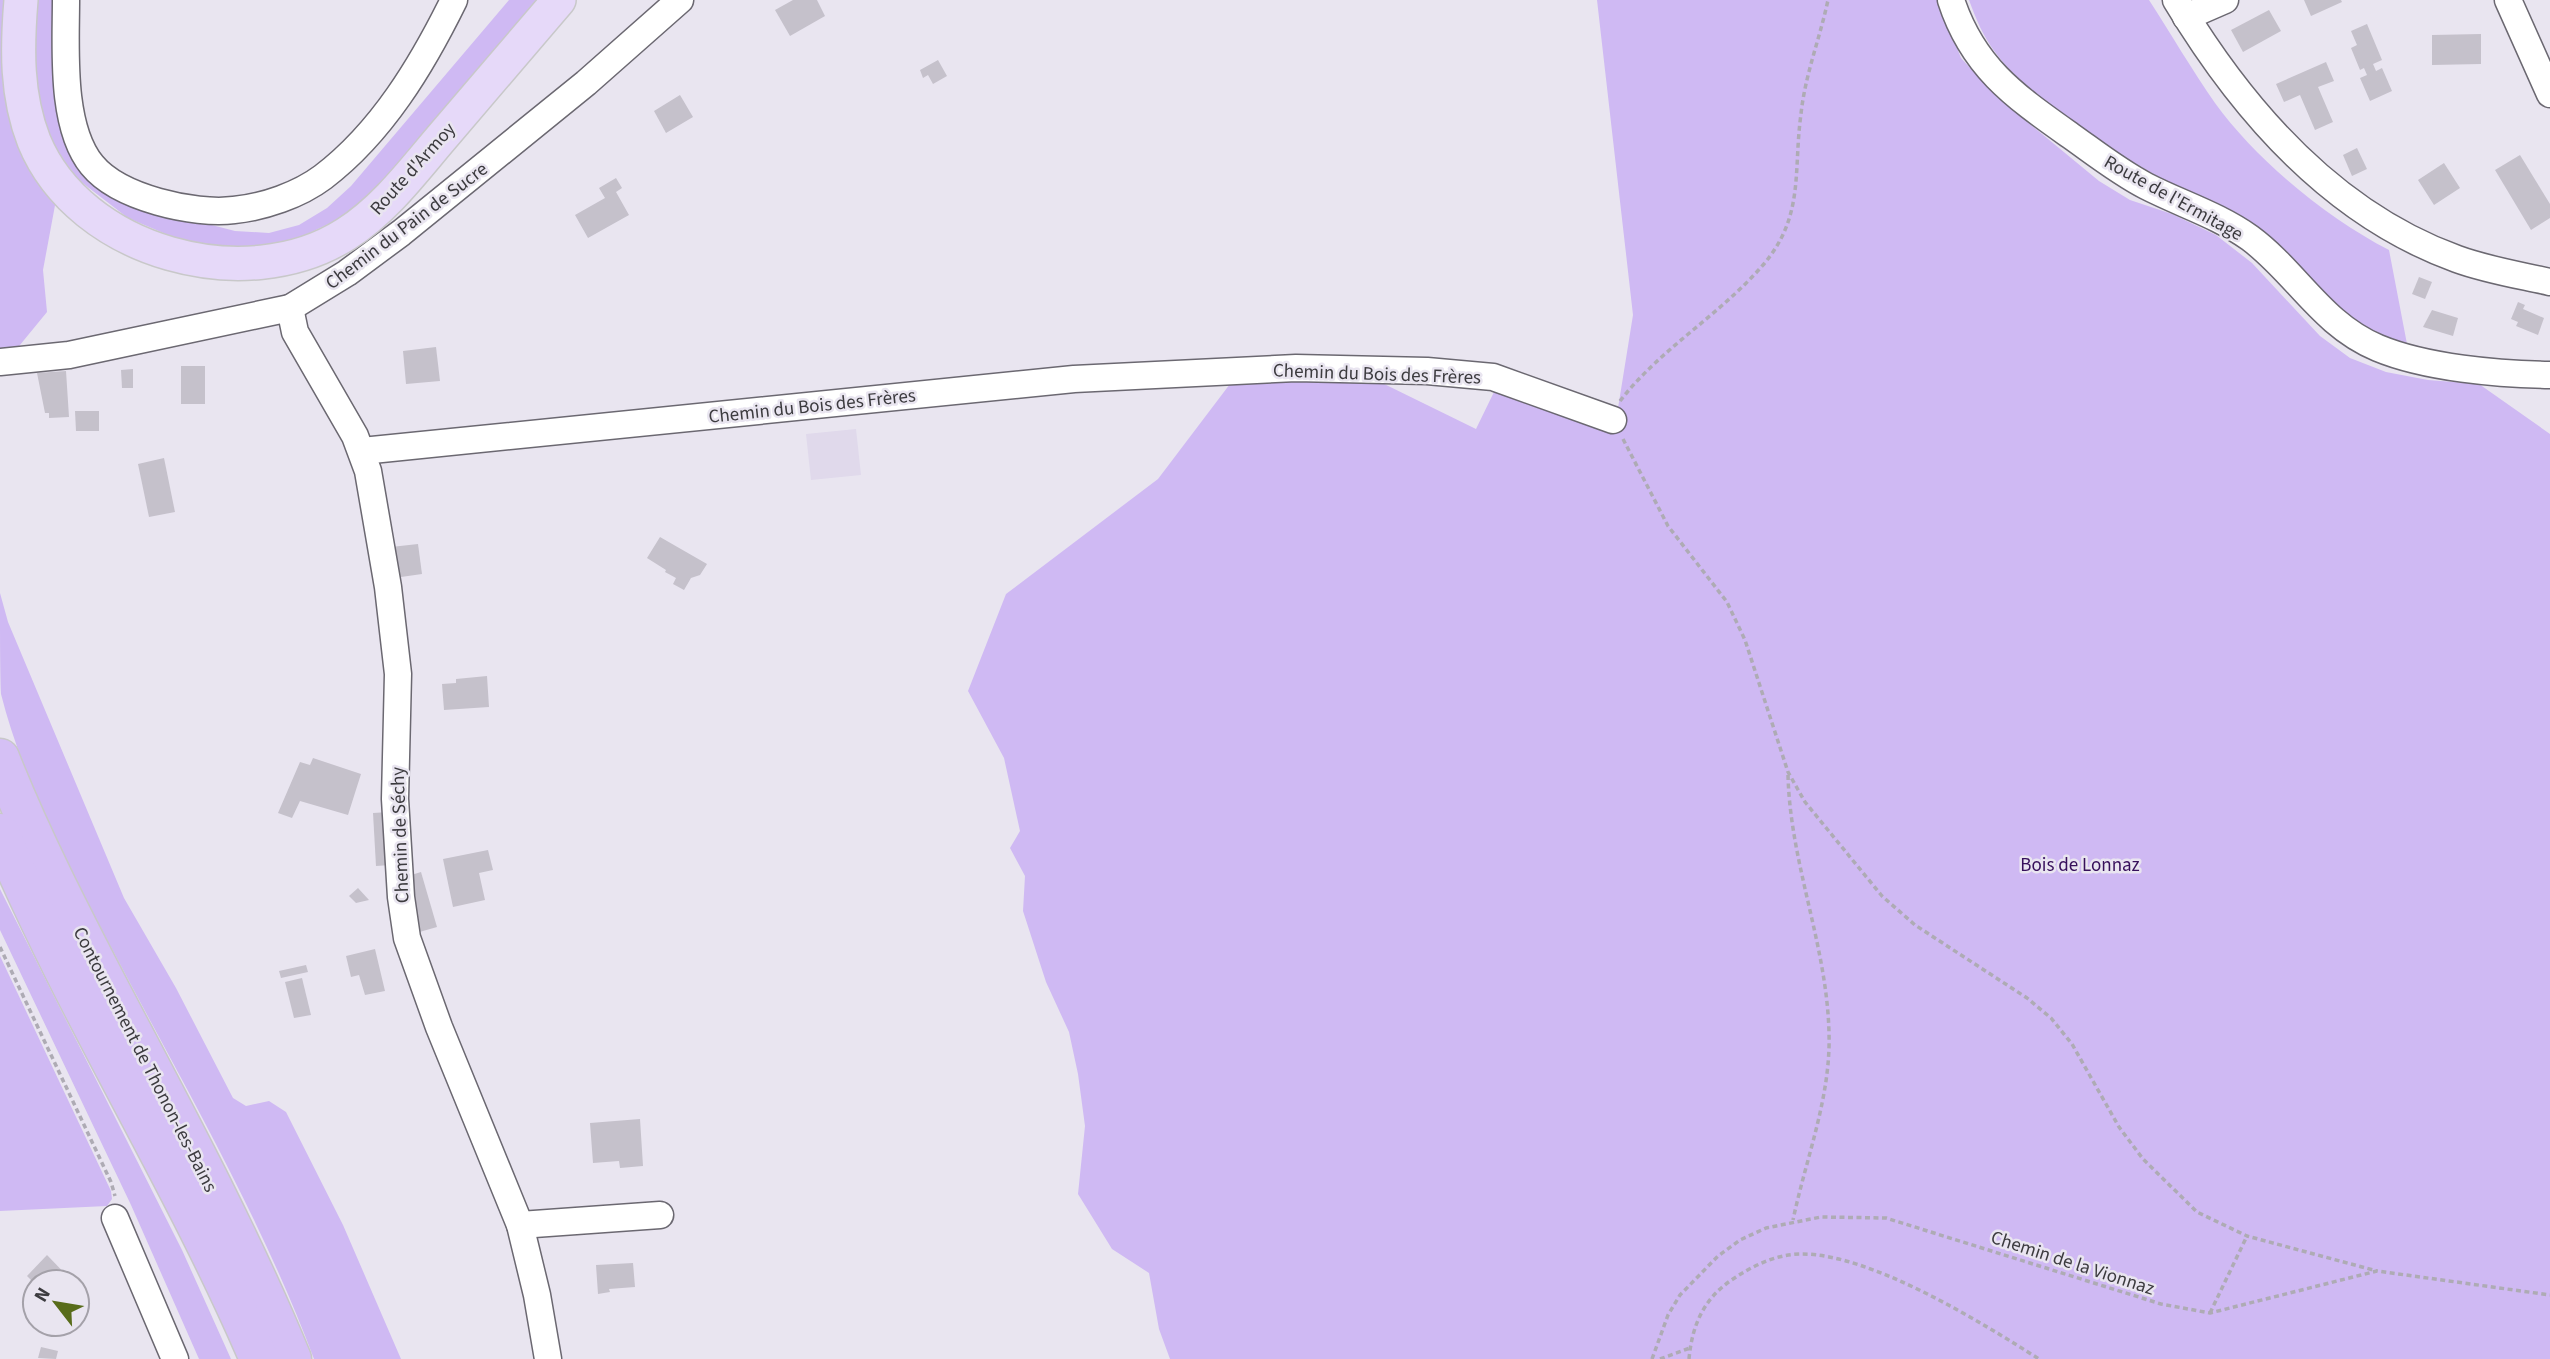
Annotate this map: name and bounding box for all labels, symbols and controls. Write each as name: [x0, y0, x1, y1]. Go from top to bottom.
street label: Route d'Armoy: [364, 117, 462, 221]
street label: Route de l'Ermitage: [2099, 149, 2248, 248]
street label: Chemin du Pain de Sucre: [320, 156, 494, 296]
street label: Chemin du Bois des Frères: [1272, 357, 1481, 392]
street label: Chemin du Bois des Frères: [707, 382, 917, 431]
street label: Chemin de Séchy: [385, 766, 416, 904]
park label: Bois de Lonnaz: [2020, 852, 2140, 879]
street label: Contournement de Thonon-les-Bains: [66, 922, 223, 1197]
street label: Chemin de la Vionnaz: [1987, 1224, 2158, 1303]
north arrow: [21, 1268, 91, 1338]
text: N: [28, 1283, 58, 1307]

